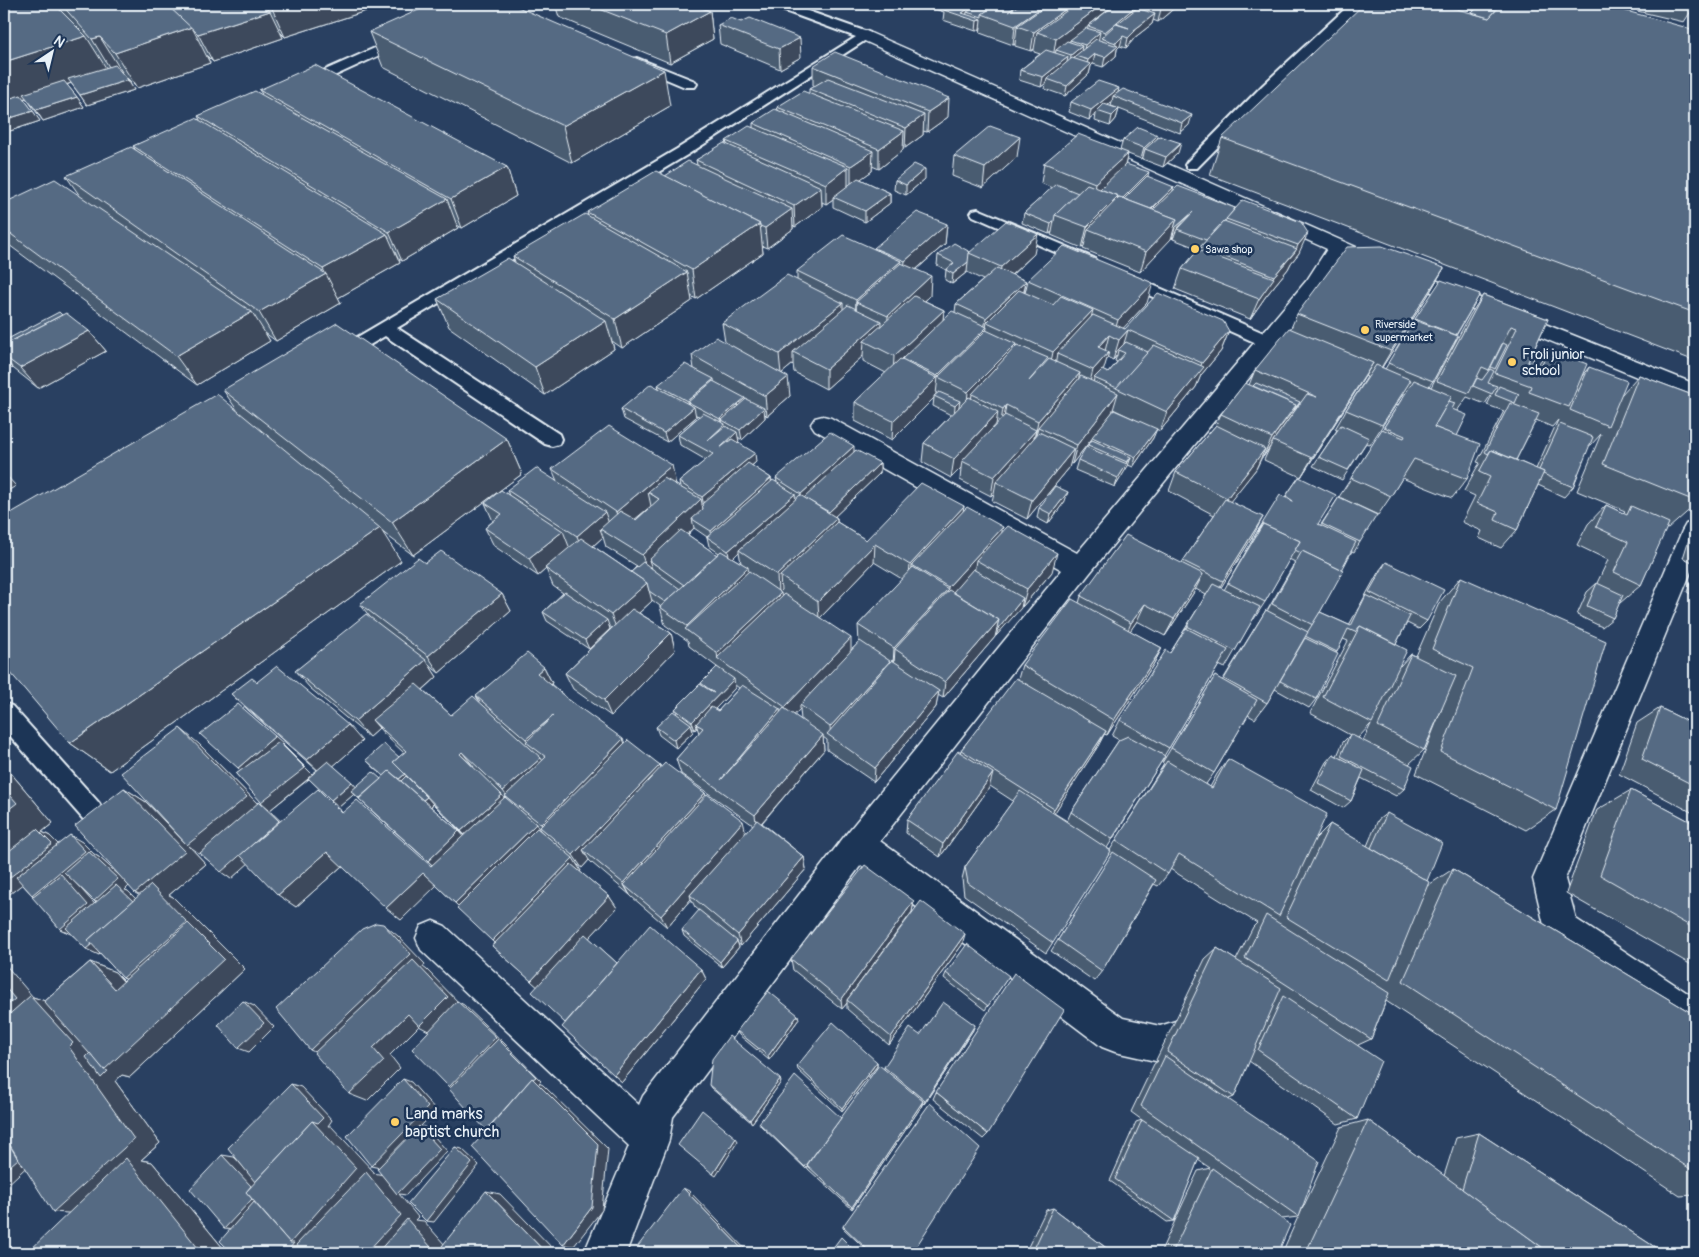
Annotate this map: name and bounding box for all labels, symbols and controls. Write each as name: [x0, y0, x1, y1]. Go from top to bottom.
north arrow: [28, 28, 78, 78]
text: N: [50, 32, 68, 51]
marker: Sawa shop: [1189, 243, 1201, 255]
place label: Sawa shop: [1205, 243, 1253, 256]
place label: Riverside supermarket: [1375, 318, 1434, 344]
marker: Riverside supermarket: [1359, 324, 1371, 336]
place label: Froli junior school: [1522, 346, 1584, 379]
marker: Froli junior school: [1506, 356, 1518, 368]
place label: Land marks baptist church: [405, 1104, 499, 1142]
marker: Land marks baptist church: [389, 1116, 401, 1128]

